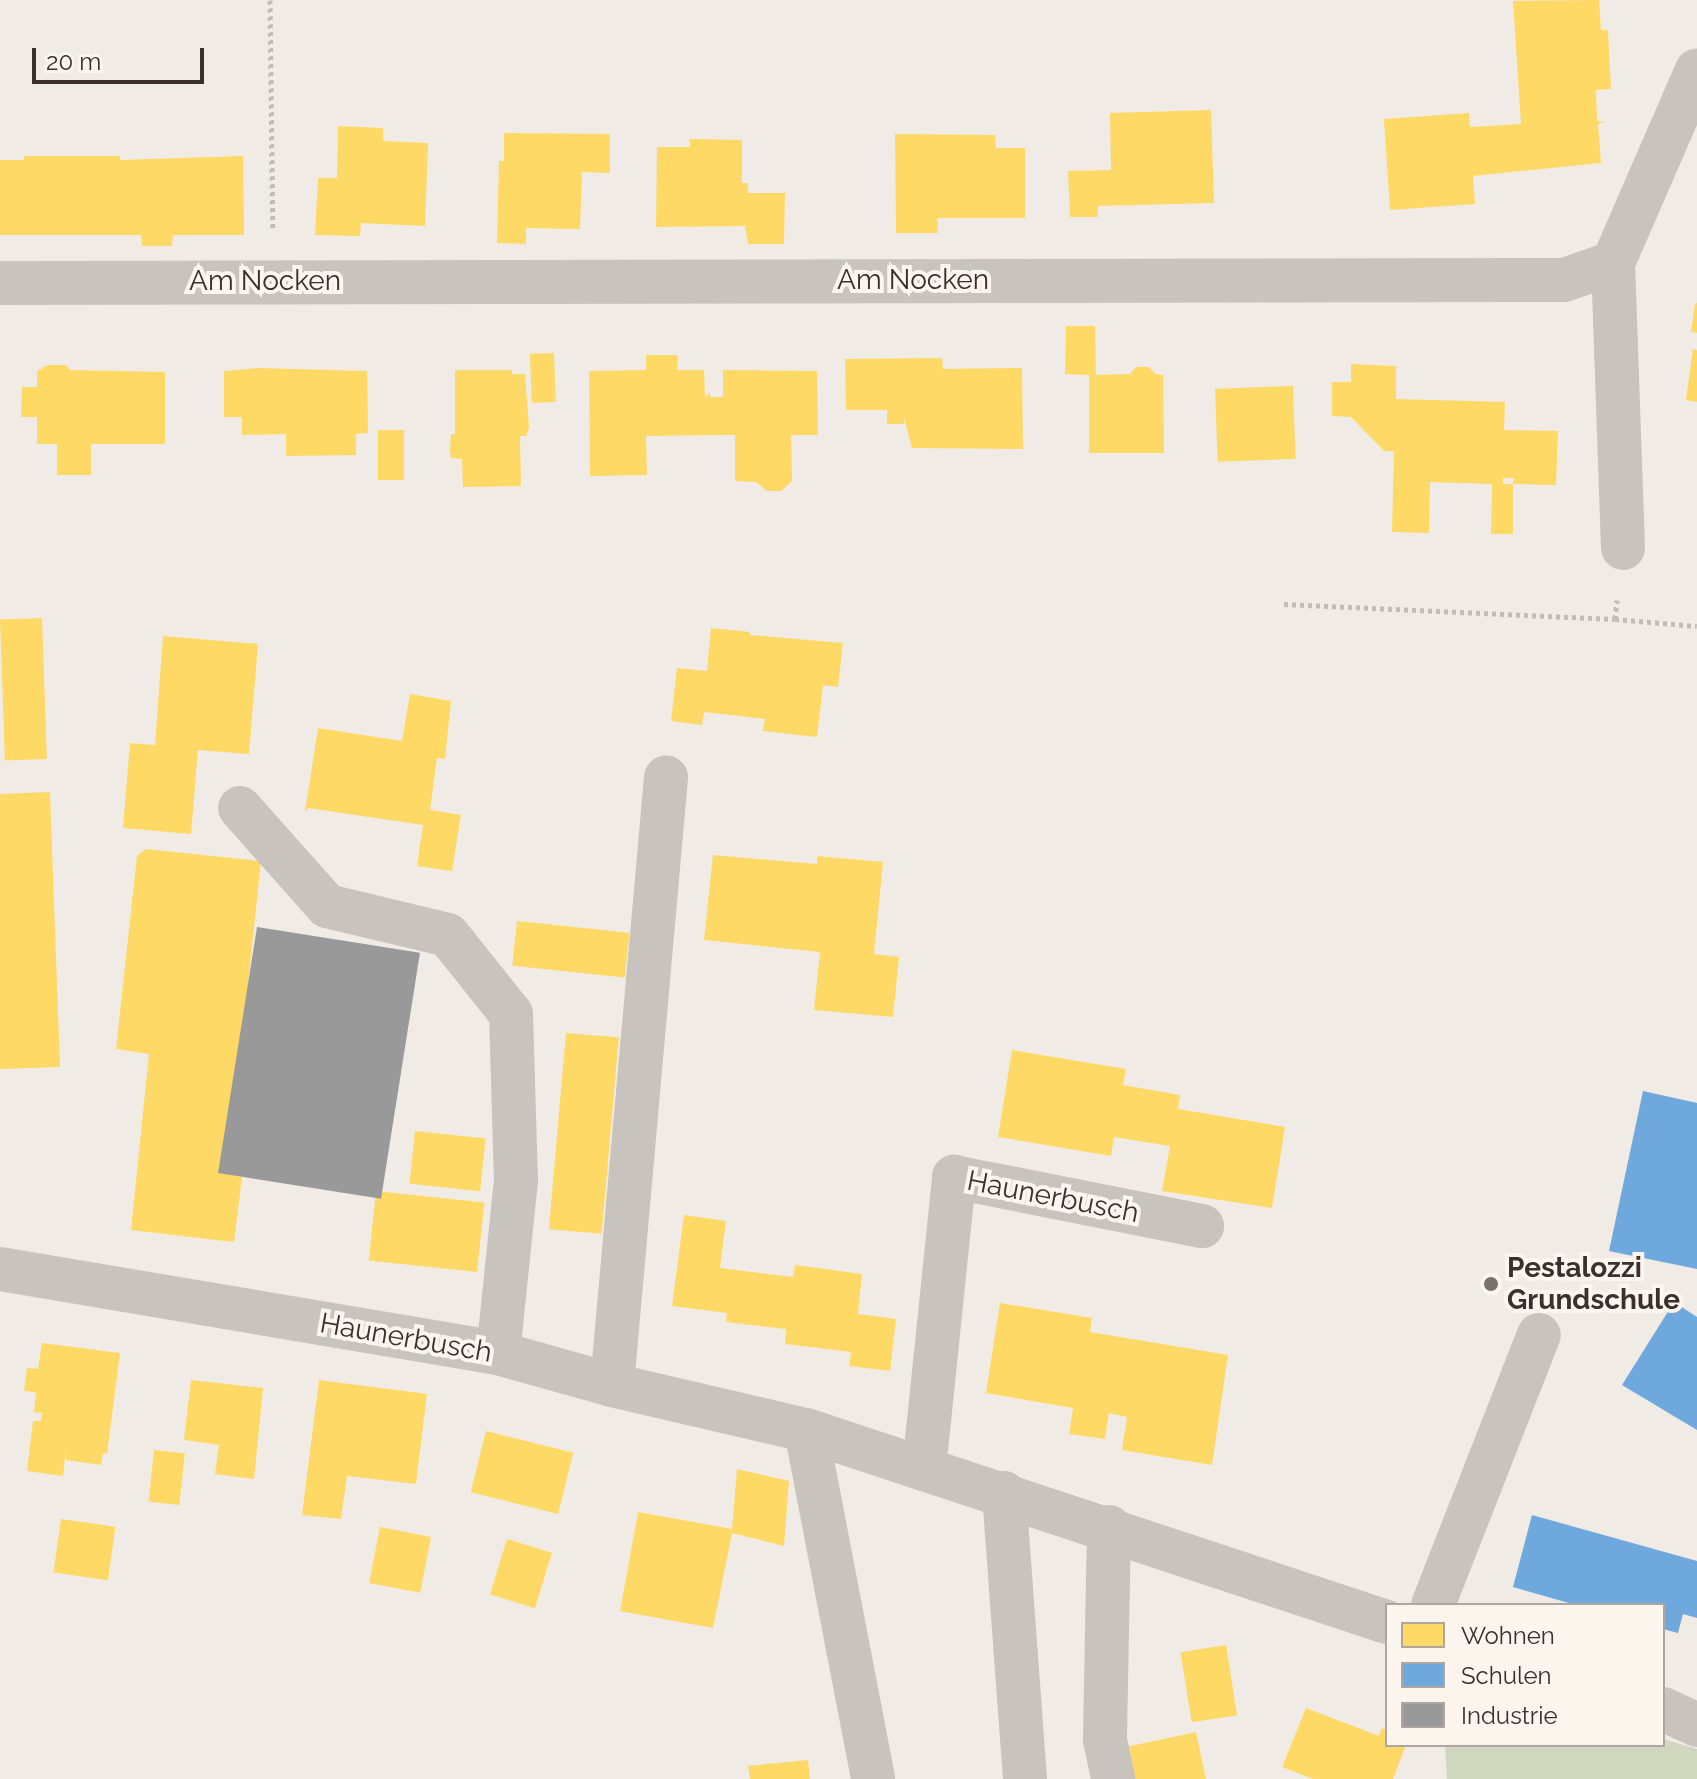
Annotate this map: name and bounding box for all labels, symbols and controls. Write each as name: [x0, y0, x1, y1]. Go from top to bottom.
scale bar: [36, 32, 208, 82]
text: 20 m: [46, 47, 101, 76]
street label: Am Nocken: [837, 263, 989, 297]
street label: Am Nocken: [189, 264, 341, 298]
street label: Haunerbusch: [964, 1164, 1142, 1230]
place label: Pestalozzi Grundschule: [1507, 1251, 1680, 1317]
marker: Pestalozzi Grundschule: [1482, 1275, 1500, 1293]
street label: Haunerbusch: [317, 1306, 495, 1370]
legend: [1385, 1603, 1665, 1747]
text: Wohnen: [1461, 1621, 1555, 1650]
text: Schulen: [1461, 1661, 1552, 1690]
text: Industrie: [1461, 1701, 1558, 1730]

